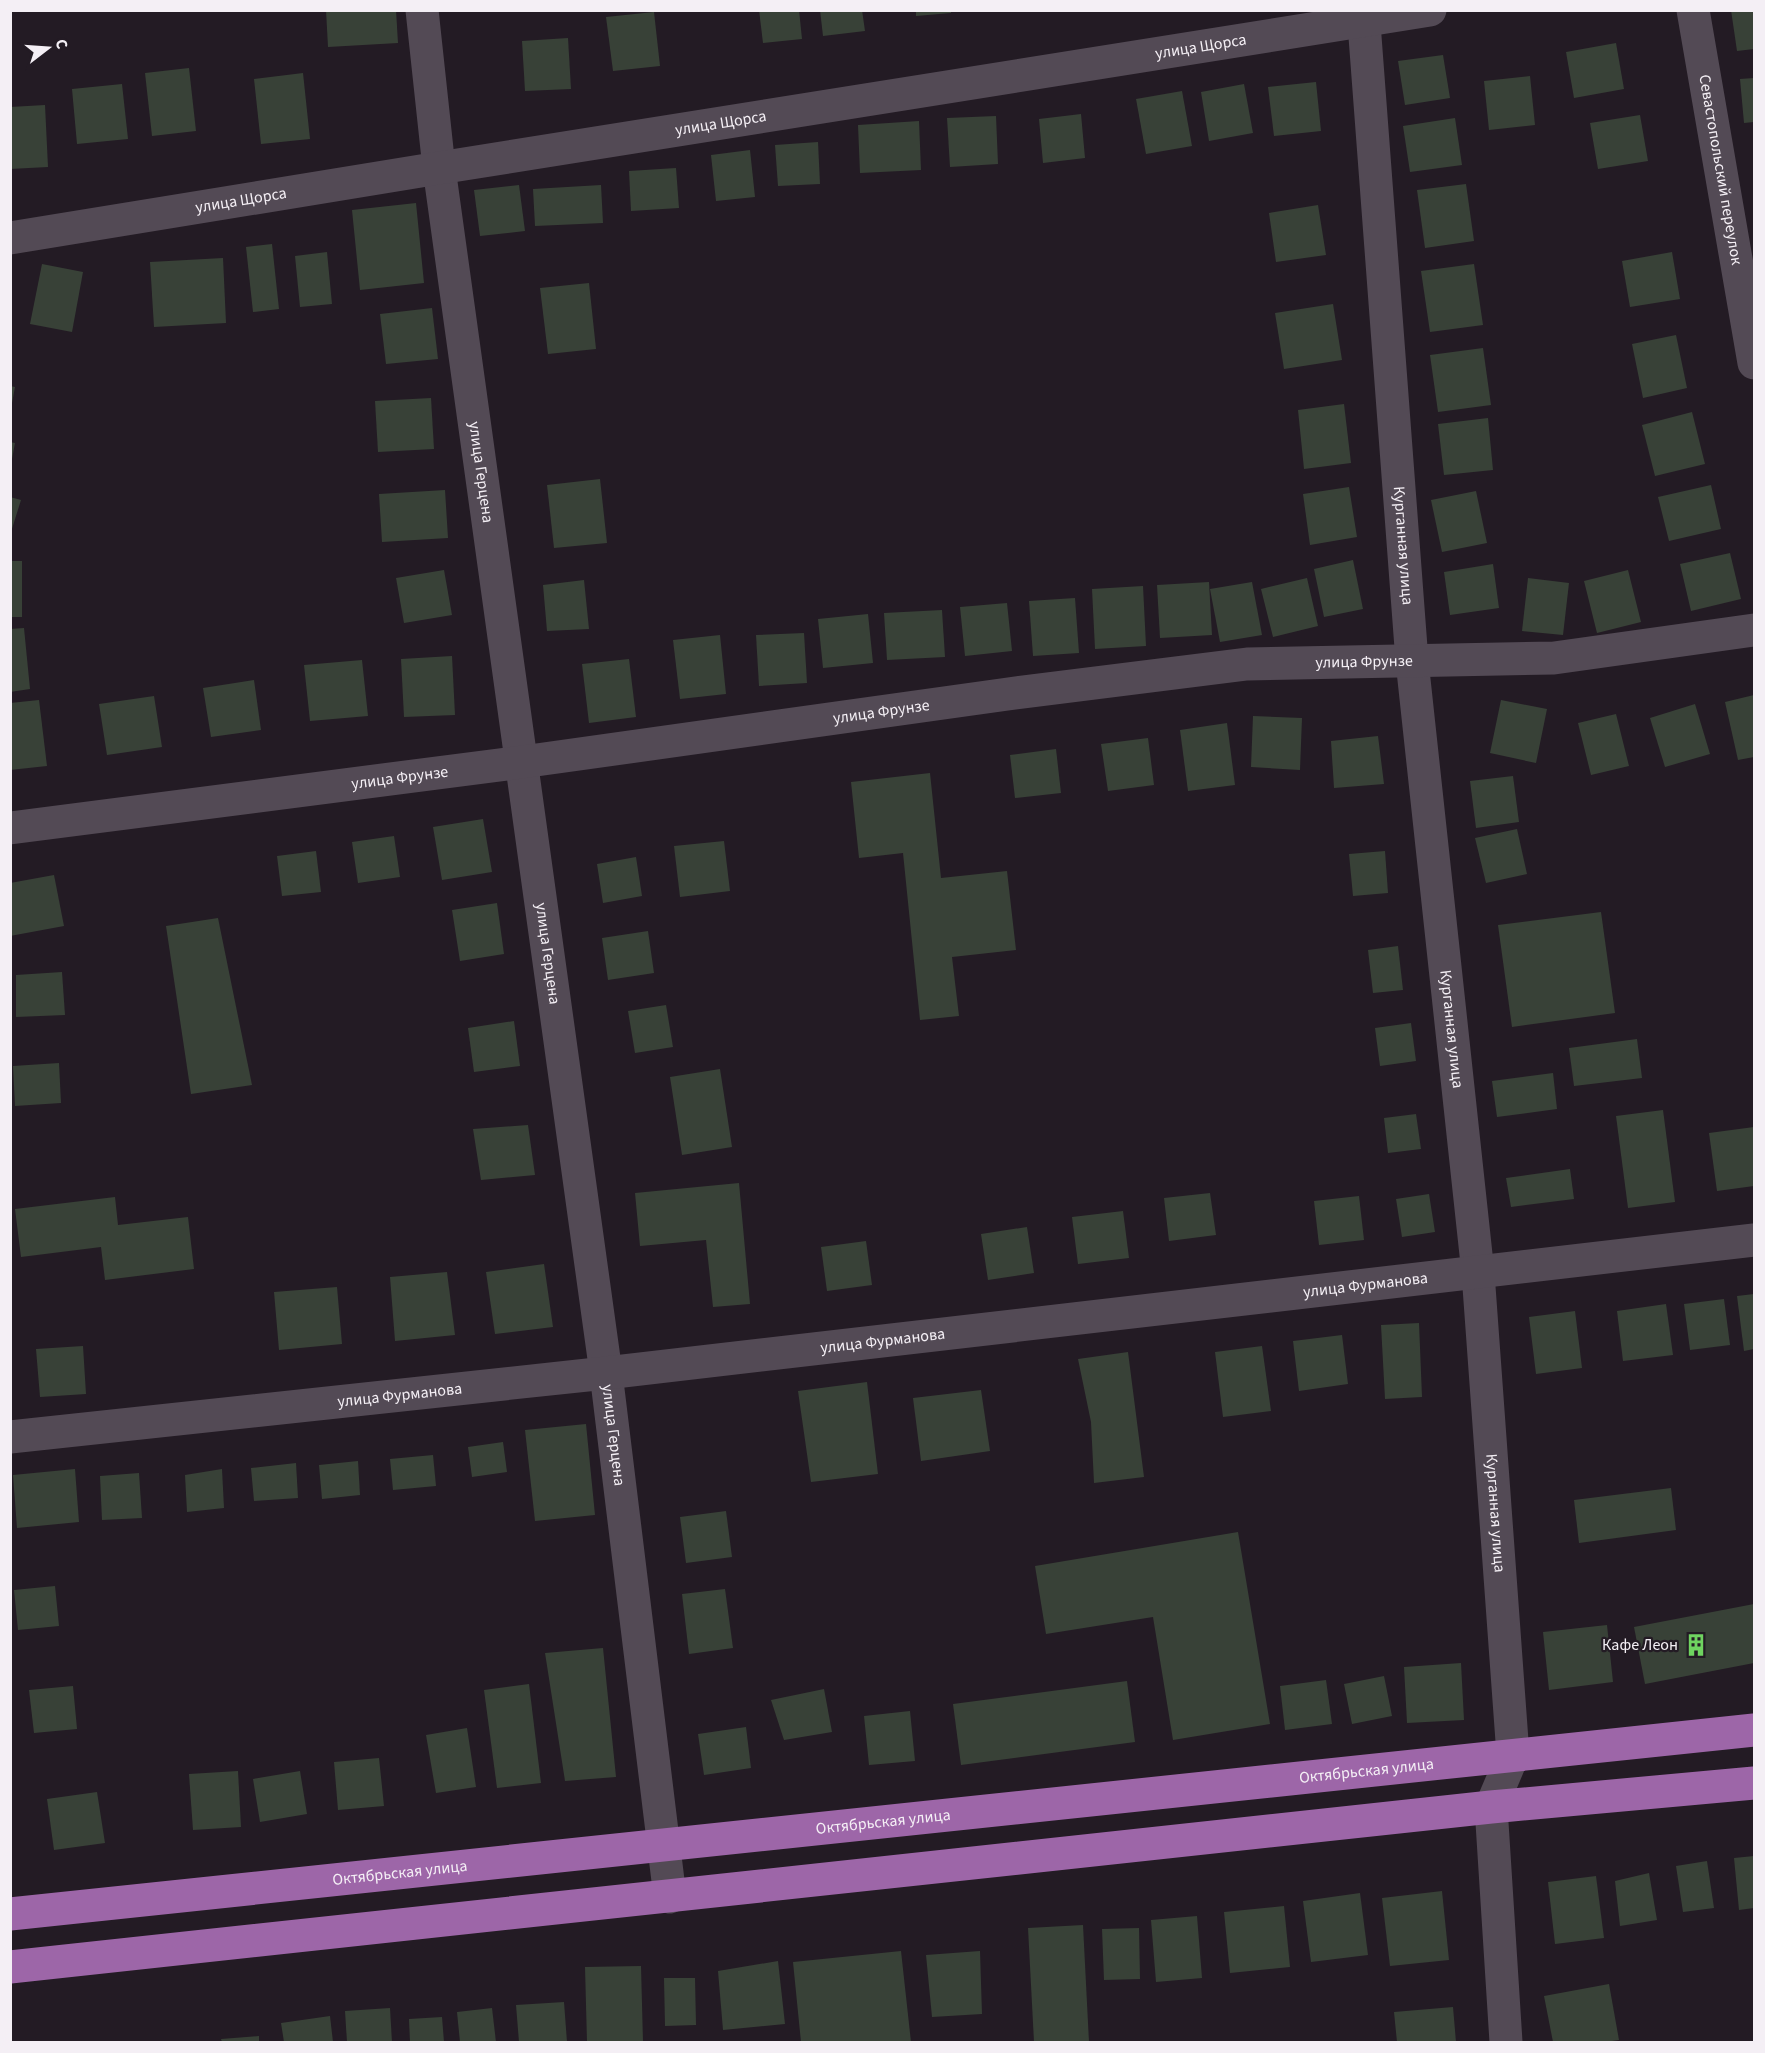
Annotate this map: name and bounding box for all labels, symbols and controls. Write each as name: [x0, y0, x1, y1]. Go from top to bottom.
north arrow: [18, 18, 78, 78]
street label: улица Щорса: [1153, 28, 1248, 65]
text: С: [50, 36, 73, 52]
street label: Севастопольский переулок: [1693, 73, 1748, 267]
street label: улица Щорса: [674, 105, 768, 141]
street label: улица Щорса: [194, 182, 288, 219]
street label: улица Герцена: [463, 420, 499, 524]
street label: Курганная улица: [1388, 485, 1419, 606]
street label: улица Фрунзе: [1315, 650, 1413, 674]
street label: улица Фрунзе: [831, 694, 931, 729]
street label: улица Фрунзе: [350, 761, 450, 795]
street label: улица Герцена: [530, 901, 566, 1006]
street label: Курганная улица: [1434, 969, 1469, 1089]
street label: улица Фурманова: [1302, 1267, 1429, 1303]
street label: улица Фурманова: [819, 1323, 946, 1359]
street label: улица Фурманова: [336, 1378, 463, 1413]
street label: улица Герцена: [596, 1383, 631, 1487]
street label: Курганная улица: [1480, 1453, 1511, 1573]
building icon: Кафе Леон: [1683, 1632, 1709, 1658]
place label: Кафе Леон: [1602, 1634, 1678, 1656]
street label: Октябрьская улица: [1298, 1753, 1435, 1789]
street label: Октябрьская улица: [815, 1804, 952, 1840]
street label: Октябрьская улица: [331, 1855, 468, 1891]

